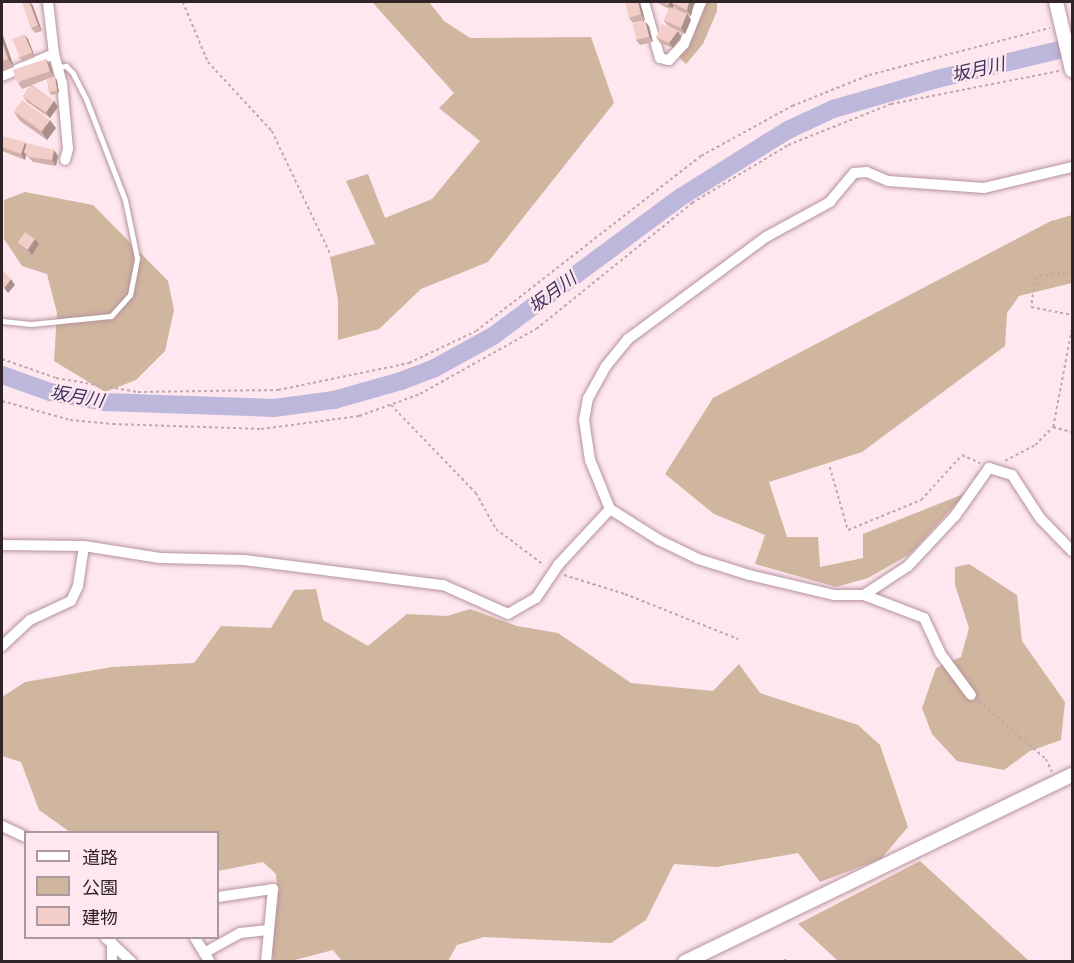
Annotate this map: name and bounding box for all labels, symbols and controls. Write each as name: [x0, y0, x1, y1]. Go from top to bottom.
water label: 坂月川: [949, 52, 1007, 86]
water label: 坂月川: [524, 267, 580, 317]
water label: 坂月川: [49, 381, 105, 411]
legend: [24, 831, 219, 939]
text: 道路: [82, 845, 118, 869]
text: 公園: [82, 875, 118, 899]
text: 建物: [82, 905, 118, 929]

